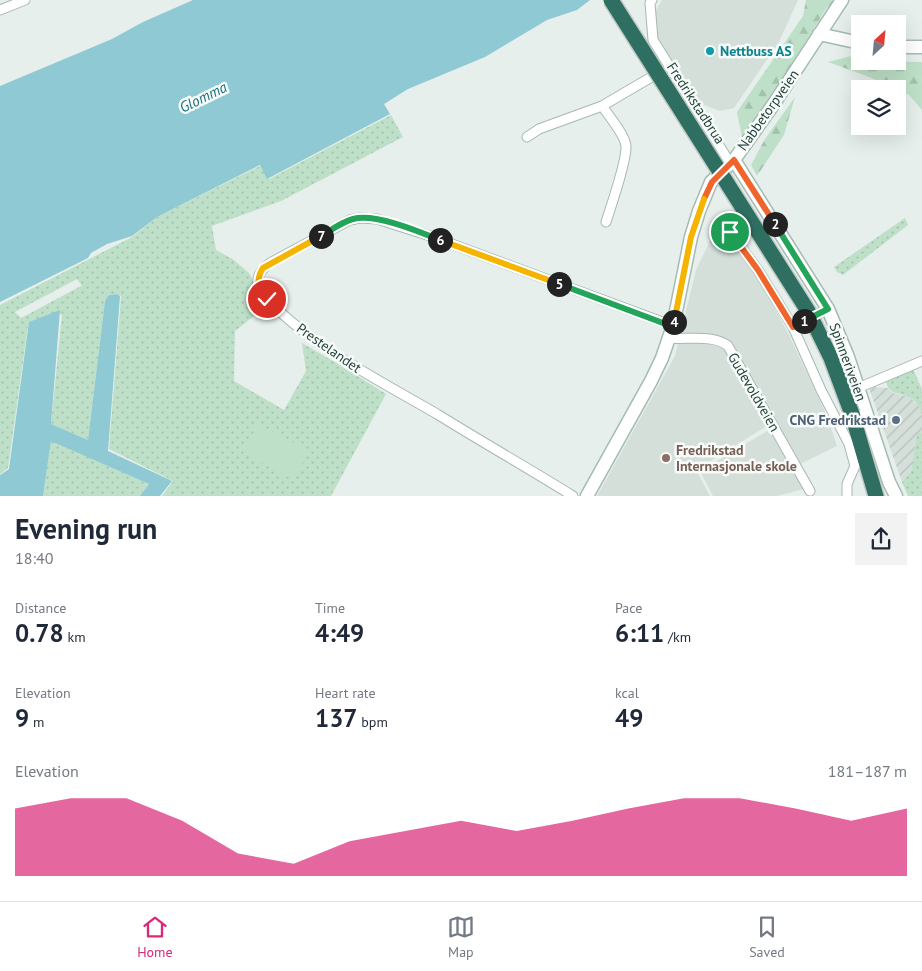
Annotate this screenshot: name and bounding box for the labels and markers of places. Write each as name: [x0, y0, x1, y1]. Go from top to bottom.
place label: Nettbuss AS: [720, 42, 792, 60]
marker: Nettbuss AS: [704, 45, 716, 57]
pin: [709, 211, 751, 253]
pin: 2: [762, 212, 788, 236]
pin: 7: [308, 224, 334, 248]
pin: 6: [428, 228, 452, 252]
pin: 5: [546, 272, 572, 296]
pin: [246, 278, 288, 320]
pin: 1: [792, 308, 816, 334]
pin: 4: [662, 310, 686, 334]
place label: CNG Fredrikstad: [789, 411, 886, 429]
marker: CNG Fredrikstad: [890, 414, 902, 426]
place label: Fredrikstad Internasjonale skole: [676, 441, 797, 475]
marker: Fredrikstad Internasjonale skole: [660, 452, 672, 464]

